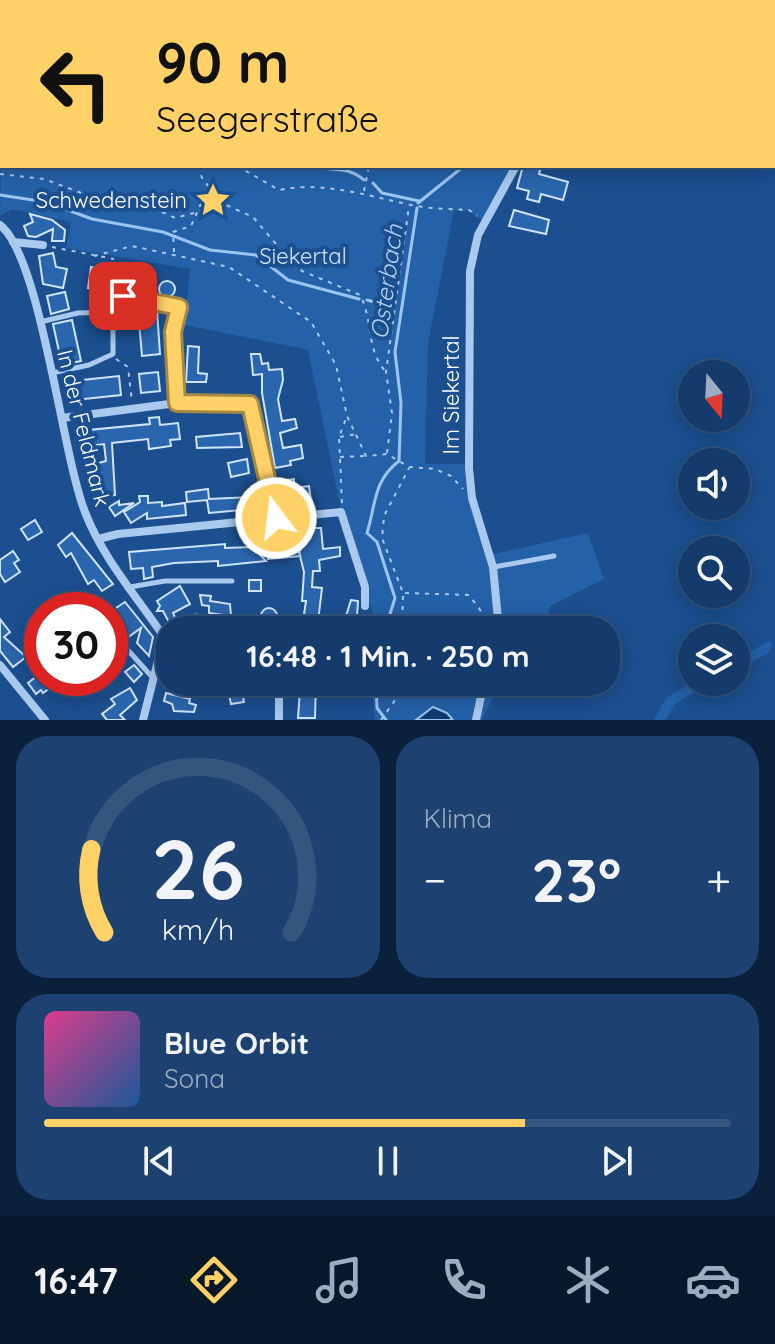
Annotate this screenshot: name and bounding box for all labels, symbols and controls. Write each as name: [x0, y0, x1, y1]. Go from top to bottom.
text: 90 m: [156, 27, 290, 97]
icon: left: [24, 32, 128, 136]
text: Seegerstraße: [156, 96, 379, 141]
place icon: Schwedenstein: [194, 181, 232, 219]
place label: Schwedenstein: [36, 186, 187, 214]
water label: Osterbach: [363, 222, 409, 341]
park label: Siekertal: [259, 242, 347, 270]
pin: [89, 262, 157, 330]
icon: arrive: [101, 274, 145, 318]
street label: Im Siekertal: [437, 335, 465, 455]
street label: In der Feldmark: [51, 347, 117, 509]
north arrow: [678, 360, 750, 432]
map controls: [678, 360, 750, 696]
button: sound: [678, 448, 750, 520]
position arrow: [234, 476, 318, 560]
button: search: [678, 536, 750, 608]
speed limit sign: 30: [24, 592, 128, 696]
button: layers: [678, 624, 750, 696]
text: 16:48 · 1 Min. · 250 m: [246, 637, 530, 675]
text: Klima: [424, 802, 492, 835]
text: 26: [151, 816, 244, 920]
text: 23°: [531, 842, 621, 917]
text: −: [424, 852, 446, 907]
text: +: [706, 852, 731, 907]
text: km/h: [161, 911, 234, 947]
text: Blue Orbit: [164, 1024, 309, 1062]
text: Sona: [164, 1062, 225, 1095]
icon: previous: [137, 1139, 181, 1183]
icon: pause: [366, 1139, 410, 1183]
icon: next: [595, 1139, 639, 1183]
icon: directions: [186, 1252, 242, 1308]
icon: music: [311, 1252, 367, 1308]
icon: phone: [436, 1252, 492, 1308]
icon: climate: [560, 1252, 616, 1308]
icon: car: [685, 1252, 741, 1308]
text: 16:47: [34, 1258, 118, 1303]

